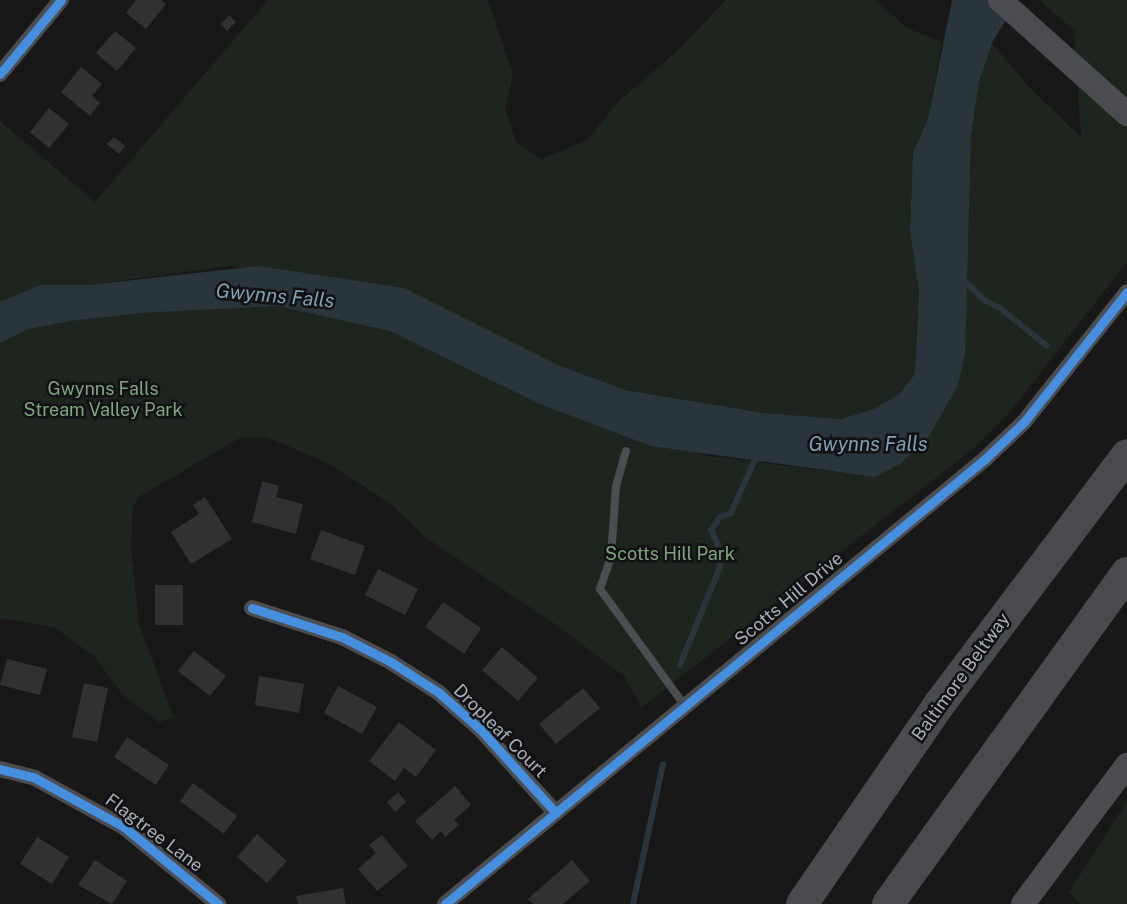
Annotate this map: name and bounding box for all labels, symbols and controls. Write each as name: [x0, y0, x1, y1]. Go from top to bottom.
water label: Gwynns Falls: [215, 279, 335, 313]
park label: Gwynns Falls Stream Valley Park: [23, 379, 183, 422]
water label: Gwynns Falls: [808, 432, 928, 456]
park label: Scotts Hill Park: [605, 543, 735, 565]
street label: Scotts Hill Drive: [731, 547, 847, 651]
street label: Baltimore Beltway: [907, 609, 1015, 745]
street label: Dropleaf Court: [449, 680, 551, 782]
street label: Flagtree Lane: [101, 789, 207, 877]

